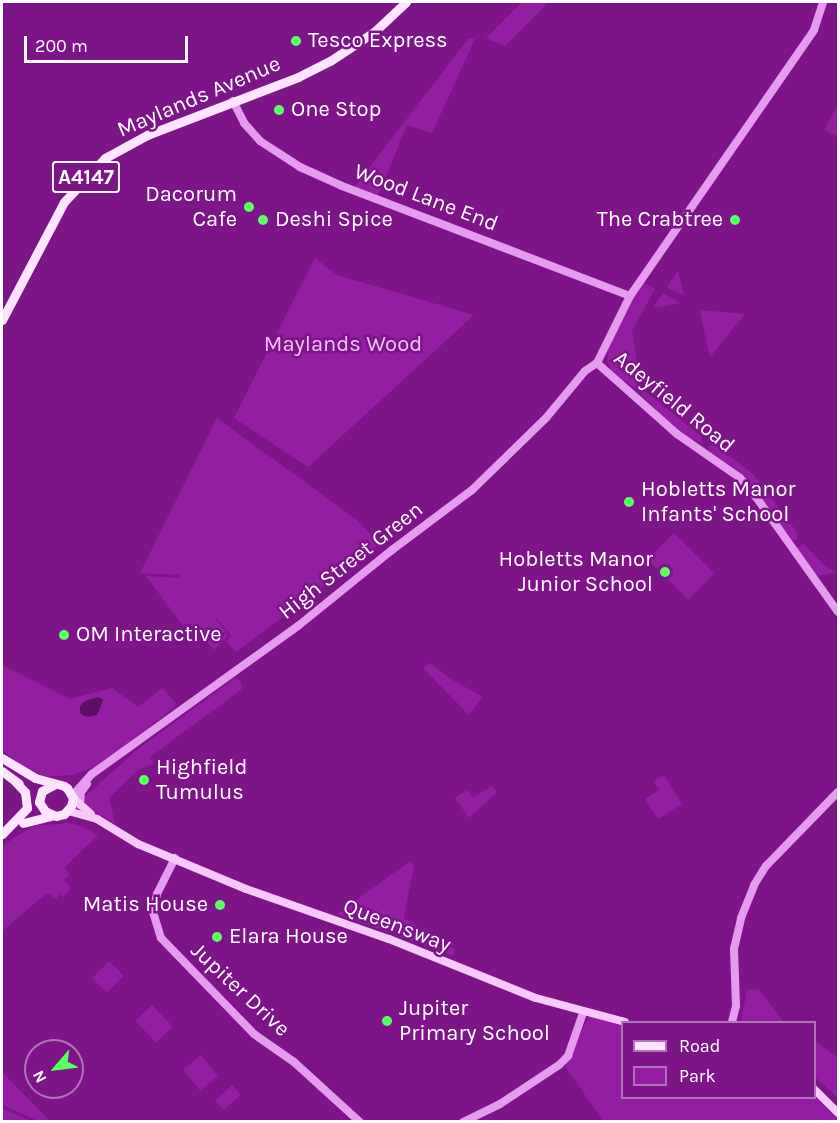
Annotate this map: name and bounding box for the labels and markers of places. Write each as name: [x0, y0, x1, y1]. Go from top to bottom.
place label: Tesco Express: [308, 28, 448, 54]
marker: Tesco Express: [289, 34, 303, 48]
place label: One Stop: [291, 97, 381, 123]
marker: One Stop: [272, 103, 286, 117]
place label: Dacorum Cafe: [145, 181, 237, 232]
marker: Dacorum Cafe: [242, 200, 256, 214]
place label: Deshi Spice: [275, 207, 393, 233]
place label: The Crabtree: [597, 207, 723, 233]
marker: Deshi Spice: [256, 213, 270, 227]
marker: The Crabtree: [728, 213, 742, 227]
place label: Hobletts Manor Infants' School: [641, 476, 796, 528]
marker: Hobletts Manor Infants' School: [622, 495, 636, 509]
place label: Hobletts Manor Junior School: [498, 546, 653, 598]
marker: Hobletts Manor Junior School: [658, 565, 672, 579]
place label: OM Interactive: [76, 622, 222, 648]
marker: OM Interactive: [57, 628, 71, 642]
place label: Highfield Tumulus: [156, 754, 248, 806]
marker: Highfield Tumulus: [137, 773, 151, 787]
place label: Matis House: [83, 892, 208, 918]
marker: Matis House: [213, 898, 227, 912]
place label: Elara House: [229, 924, 348, 950]
marker: Elara House: [210, 930, 224, 944]
place label: Jupiter Primary School: [399, 995, 550, 1046]
marker: Jupiter Primary School: [380, 1014, 394, 1028]

